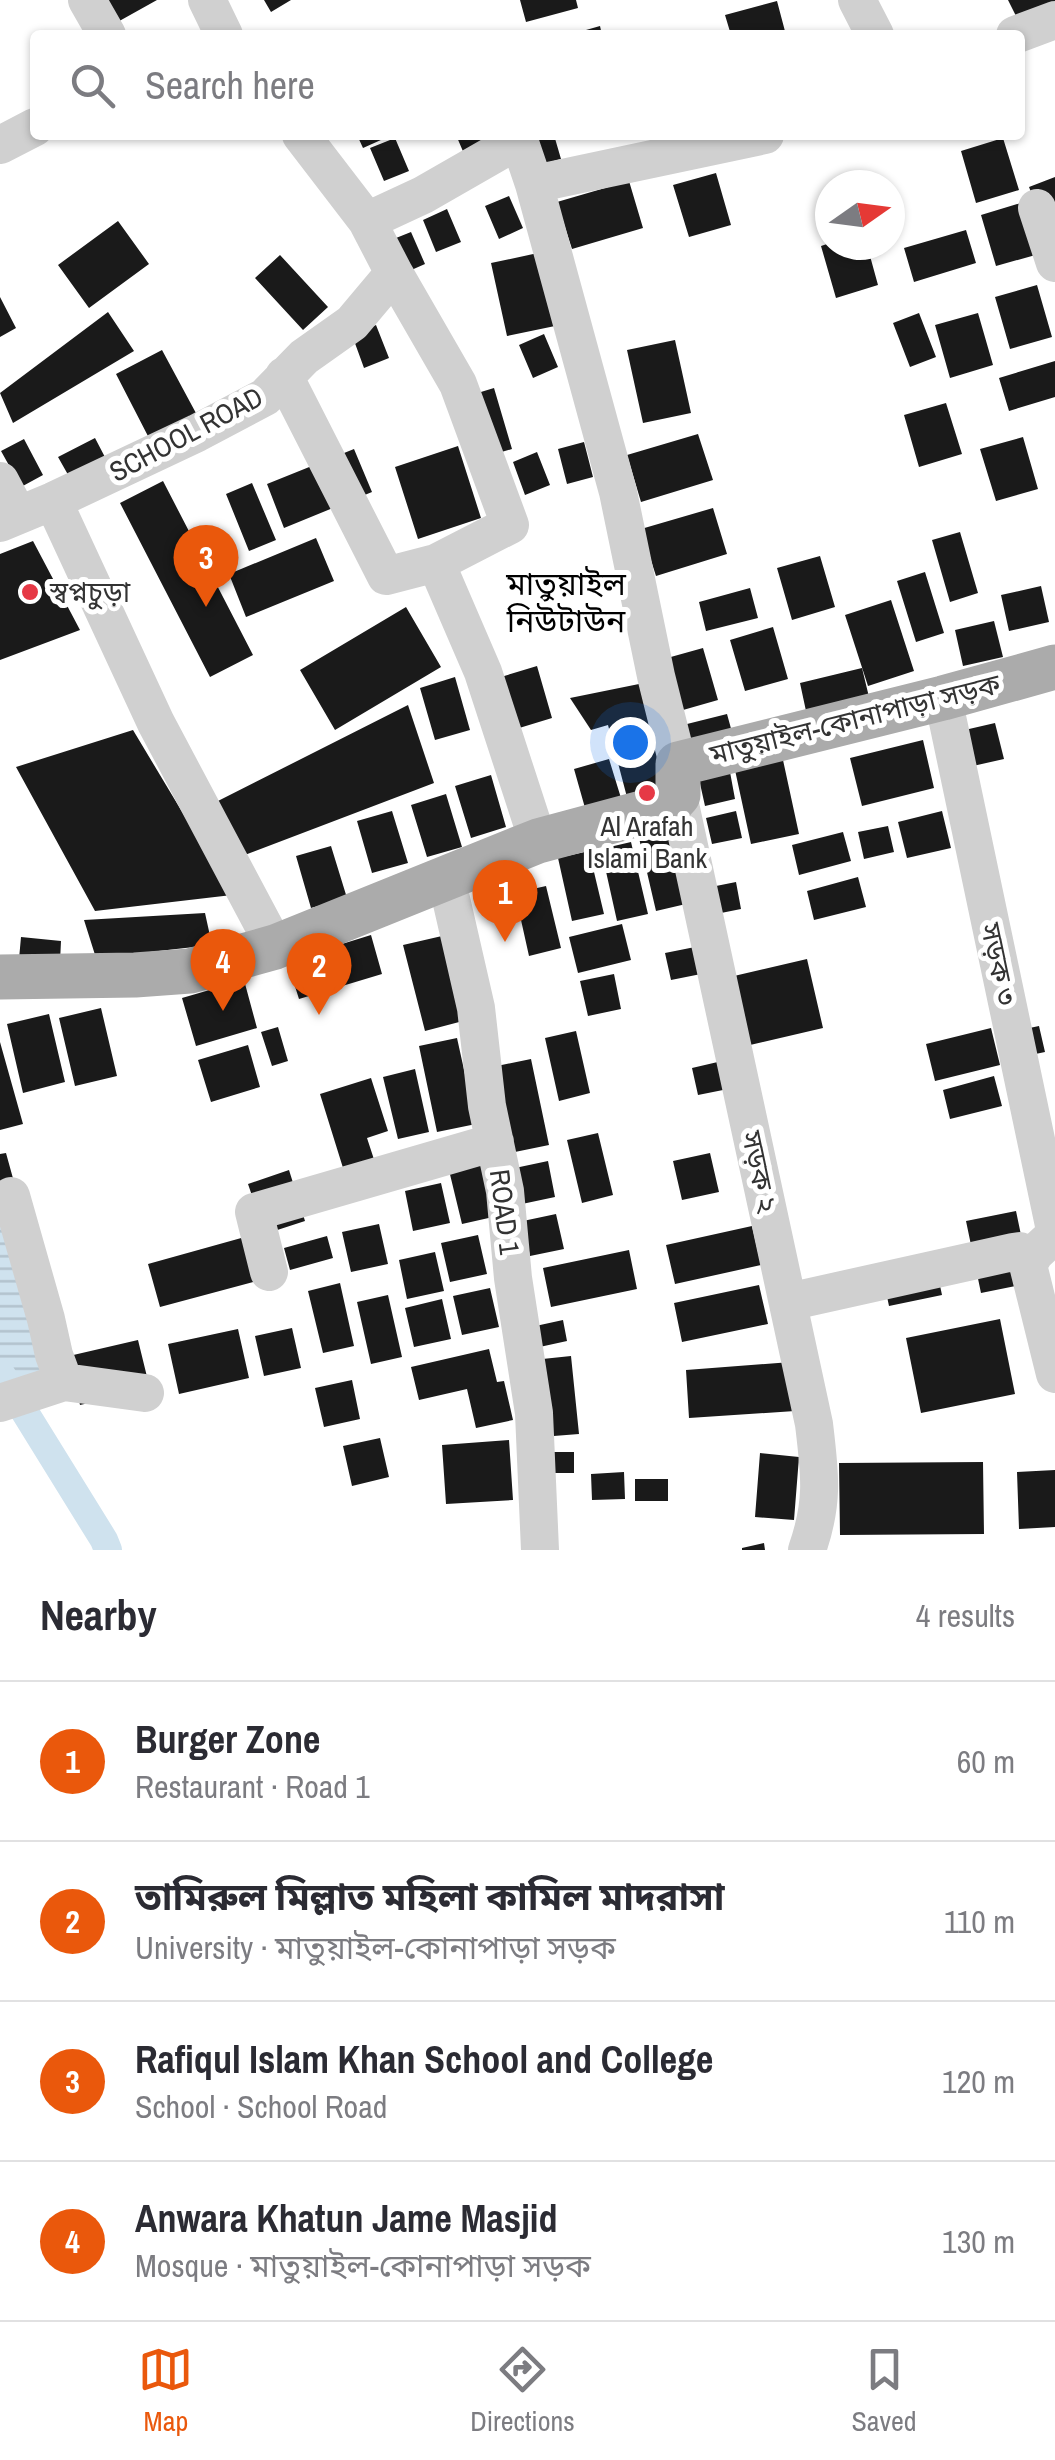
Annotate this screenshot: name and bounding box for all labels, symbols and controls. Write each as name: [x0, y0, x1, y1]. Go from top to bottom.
search box: [30, 30, 1025, 140]
icon: search: [65, 58, 120, 113]
text: Search here: [145, 60, 315, 111]
north arrow: [815, 170, 905, 260]
street label: SCHOOL ROAD: [103, 378, 269, 490]
pin: 3: [174, 524, 238, 607]
district label: মাতুয়াইল নিউটাউন: [505, 562, 626, 642]
place label: স্বপ্নচুড়া: [49, 573, 131, 611]
marker: স্বপ্নচুড়া: [19, 581, 41, 603]
street label: মাতুয়াইল-কোনাপাড়া সড়ক: [705, 664, 1005, 774]
your location: [605, 717, 656, 768]
marker: Al Arafah Islami Bank: [636, 782, 658, 804]
place label: Al Arafah Islami Bank: [587, 807, 707, 877]
pin: 1: [472, 860, 538, 942]
street label: সড়ক ৩: [972, 919, 1026, 1009]
pin: 4: [190, 928, 256, 1011]
pin: 2: [286, 932, 352, 1015]
street label: সড়ক ২: [733, 1127, 787, 1217]
street label: ROAD 1: [481, 1167, 529, 1257]
text: Nearby: [40, 1587, 157, 1643]
text: 4 results: [916, 1594, 1015, 1637]
text: Burger Zone: [135, 1714, 320, 1765]
text: 1: [65, 1740, 80, 1783]
text: 60 m: [957, 1740, 1015, 1783]
text: Restaurant · Road 1: [135, 1765, 370, 1808]
text: তামিরুল মিল্লাত মহিলা কামিল মাদরাসা: [135, 1871, 724, 1922]
text: 2: [65, 1900, 80, 1943]
text: 110 m: [944, 1900, 1015, 1943]
text: University · মাতুয়াইল-কোনাপাড়া সড়ক: [135, 1926, 616, 1969]
text: Rafiqul Islam Khan School and College: [135, 2034, 713, 2085]
text: 3: [65, 2060, 80, 2103]
text: 120 m: [942, 2060, 1015, 2103]
text: School · School Road: [135, 2085, 387, 2128]
text: Anwara Khatun Jame Masjid: [135, 2193, 558, 2244]
text: 4: [65, 2220, 80, 2263]
text: 130 m: [942, 2220, 1015, 2263]
text: Mosque · মাতুয়াইল-কোনাপাড়া সড়ক: [135, 2244, 591, 2287]
tab: Map: [138, 2342, 193, 2440]
tab: Directions: [470, 2342, 575, 2440]
tab: Saved: [852, 2342, 917, 2440]

